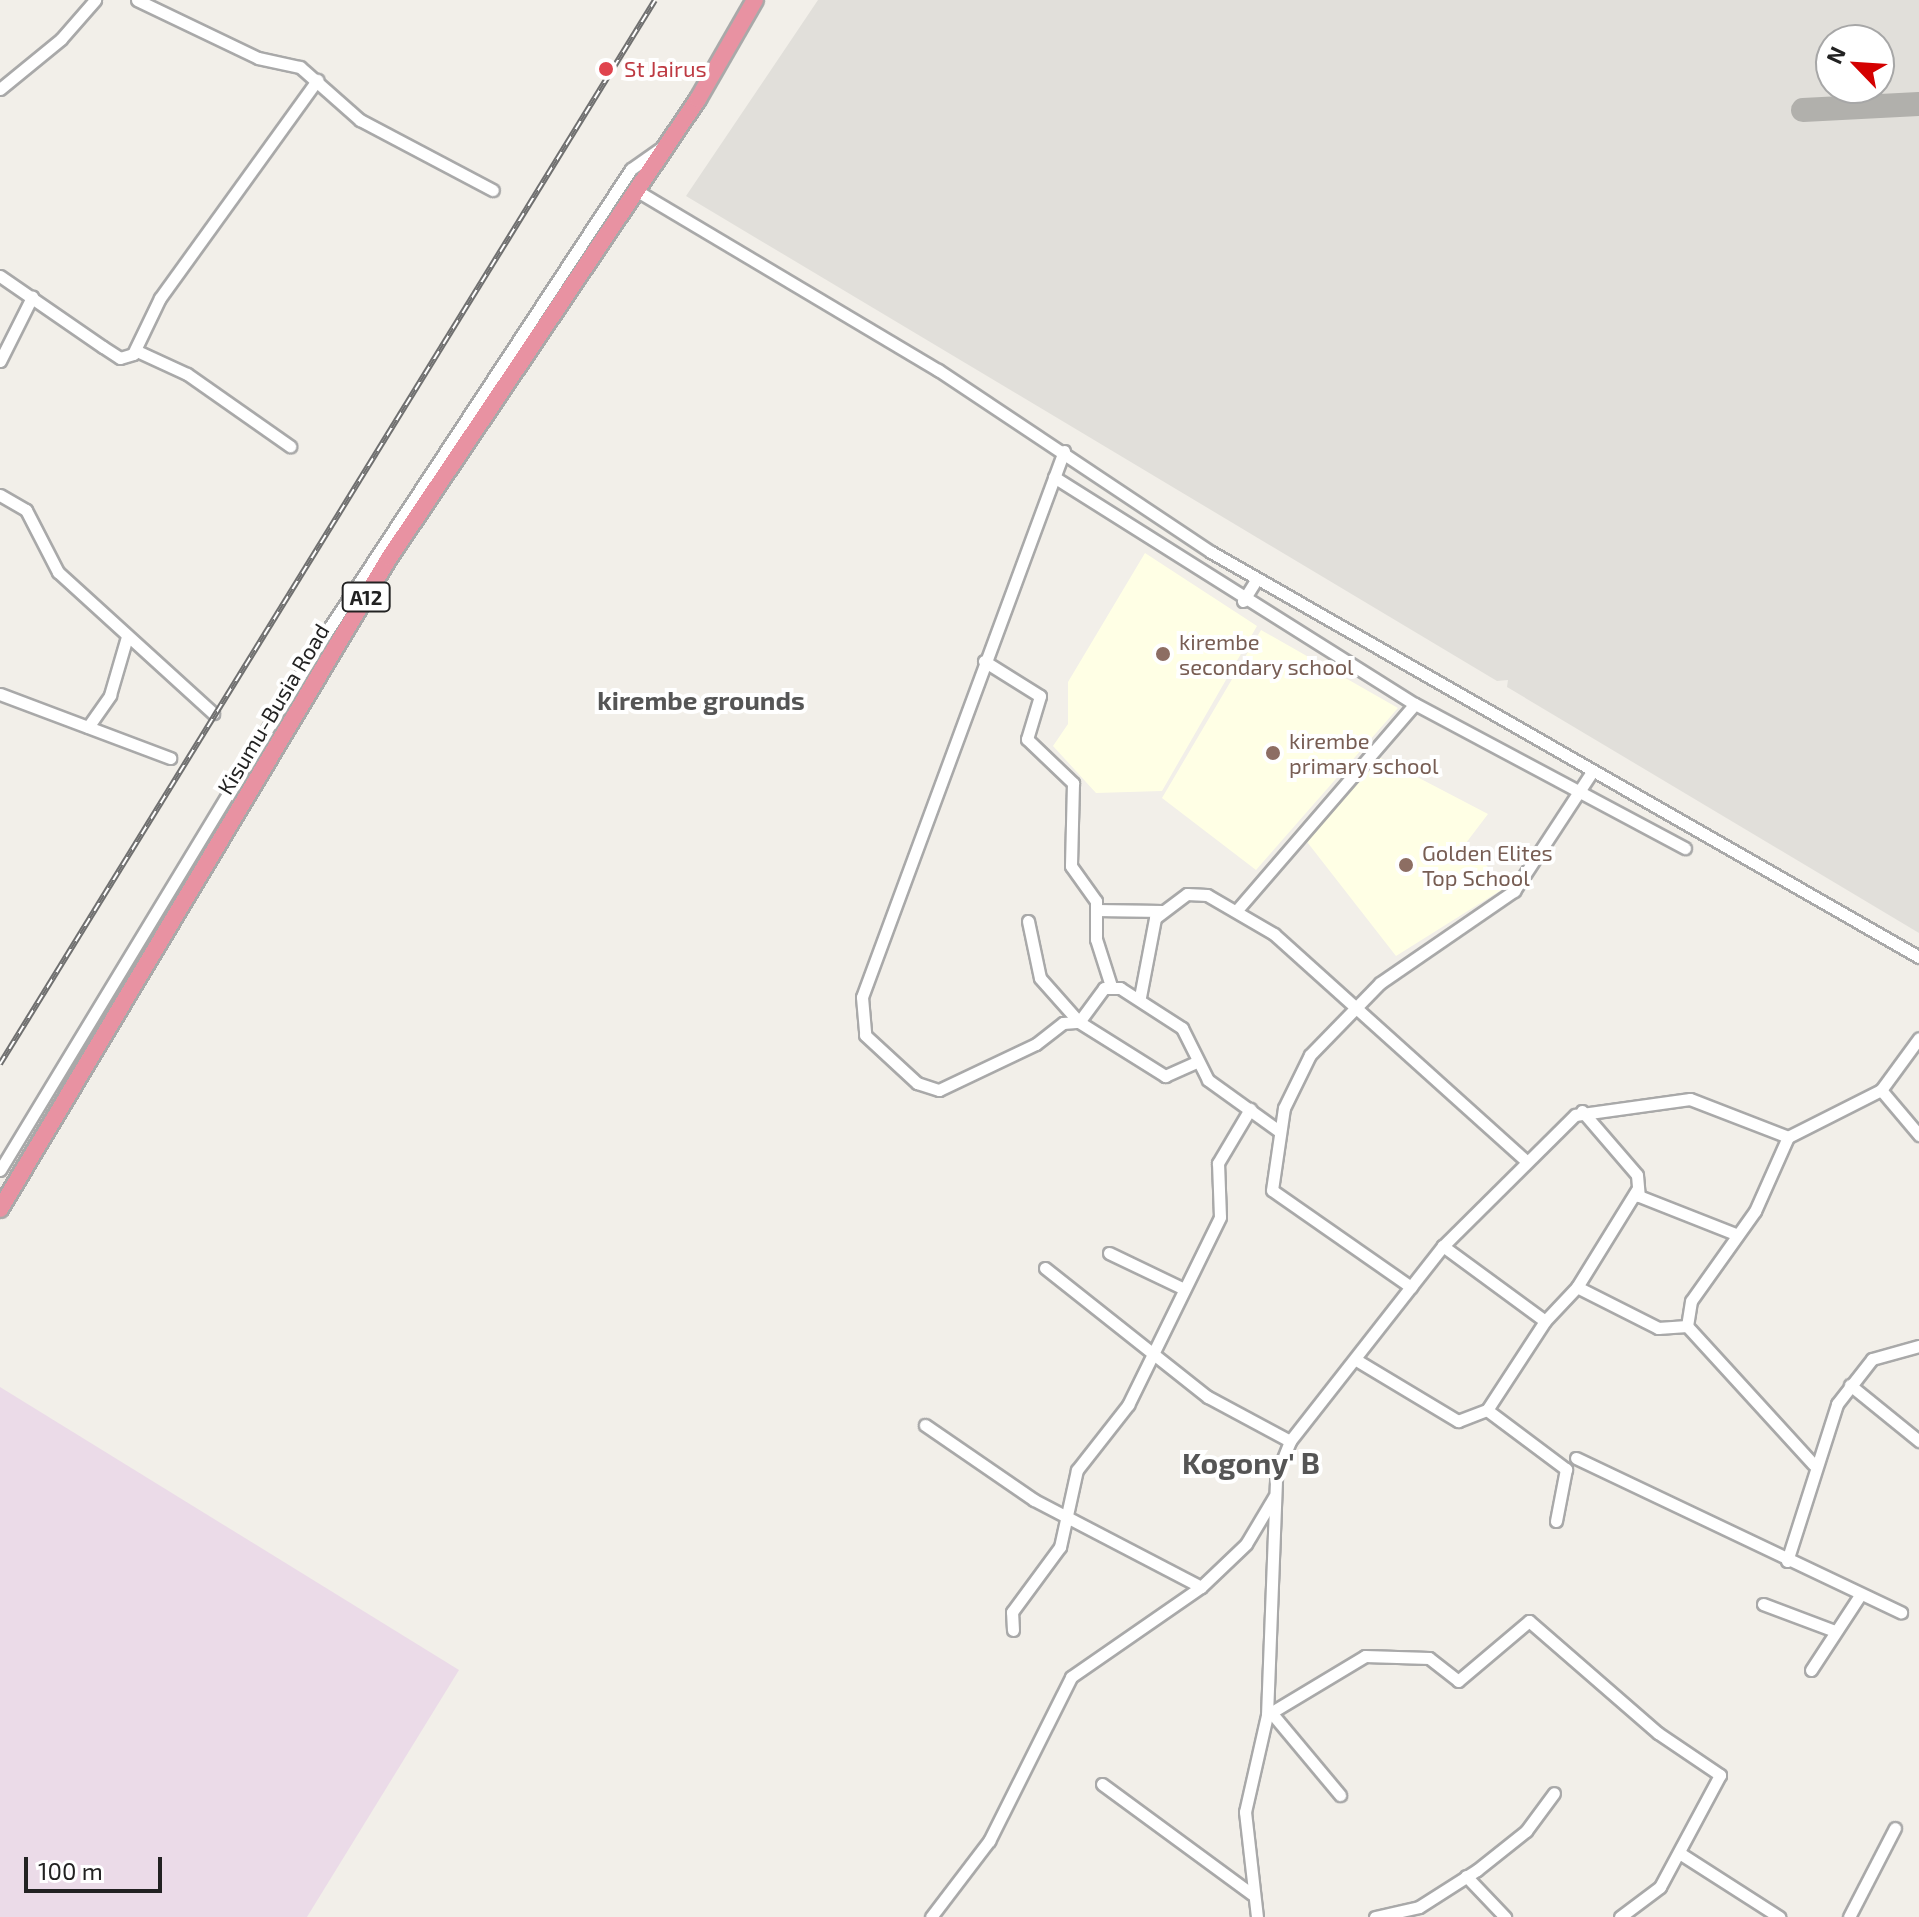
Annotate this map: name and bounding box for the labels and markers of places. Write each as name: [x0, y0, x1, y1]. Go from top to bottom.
place label: St Jairus: [624, 56, 707, 82]
marker: St Jairus: [595, 58, 617, 80]
place label: kirembe secondary school: [1179, 628, 1354, 680]
marker: kirembe secondary school: [1154, 645, 1172, 663]
place label: kirembe primary school: [1289, 727, 1439, 778]
marker: kirembe primary school: [1264, 744, 1282, 762]
place label: Golden Elites Top School: [1422, 839, 1553, 890]
marker: Golden Elites Top School: [1397, 856, 1415, 874]

